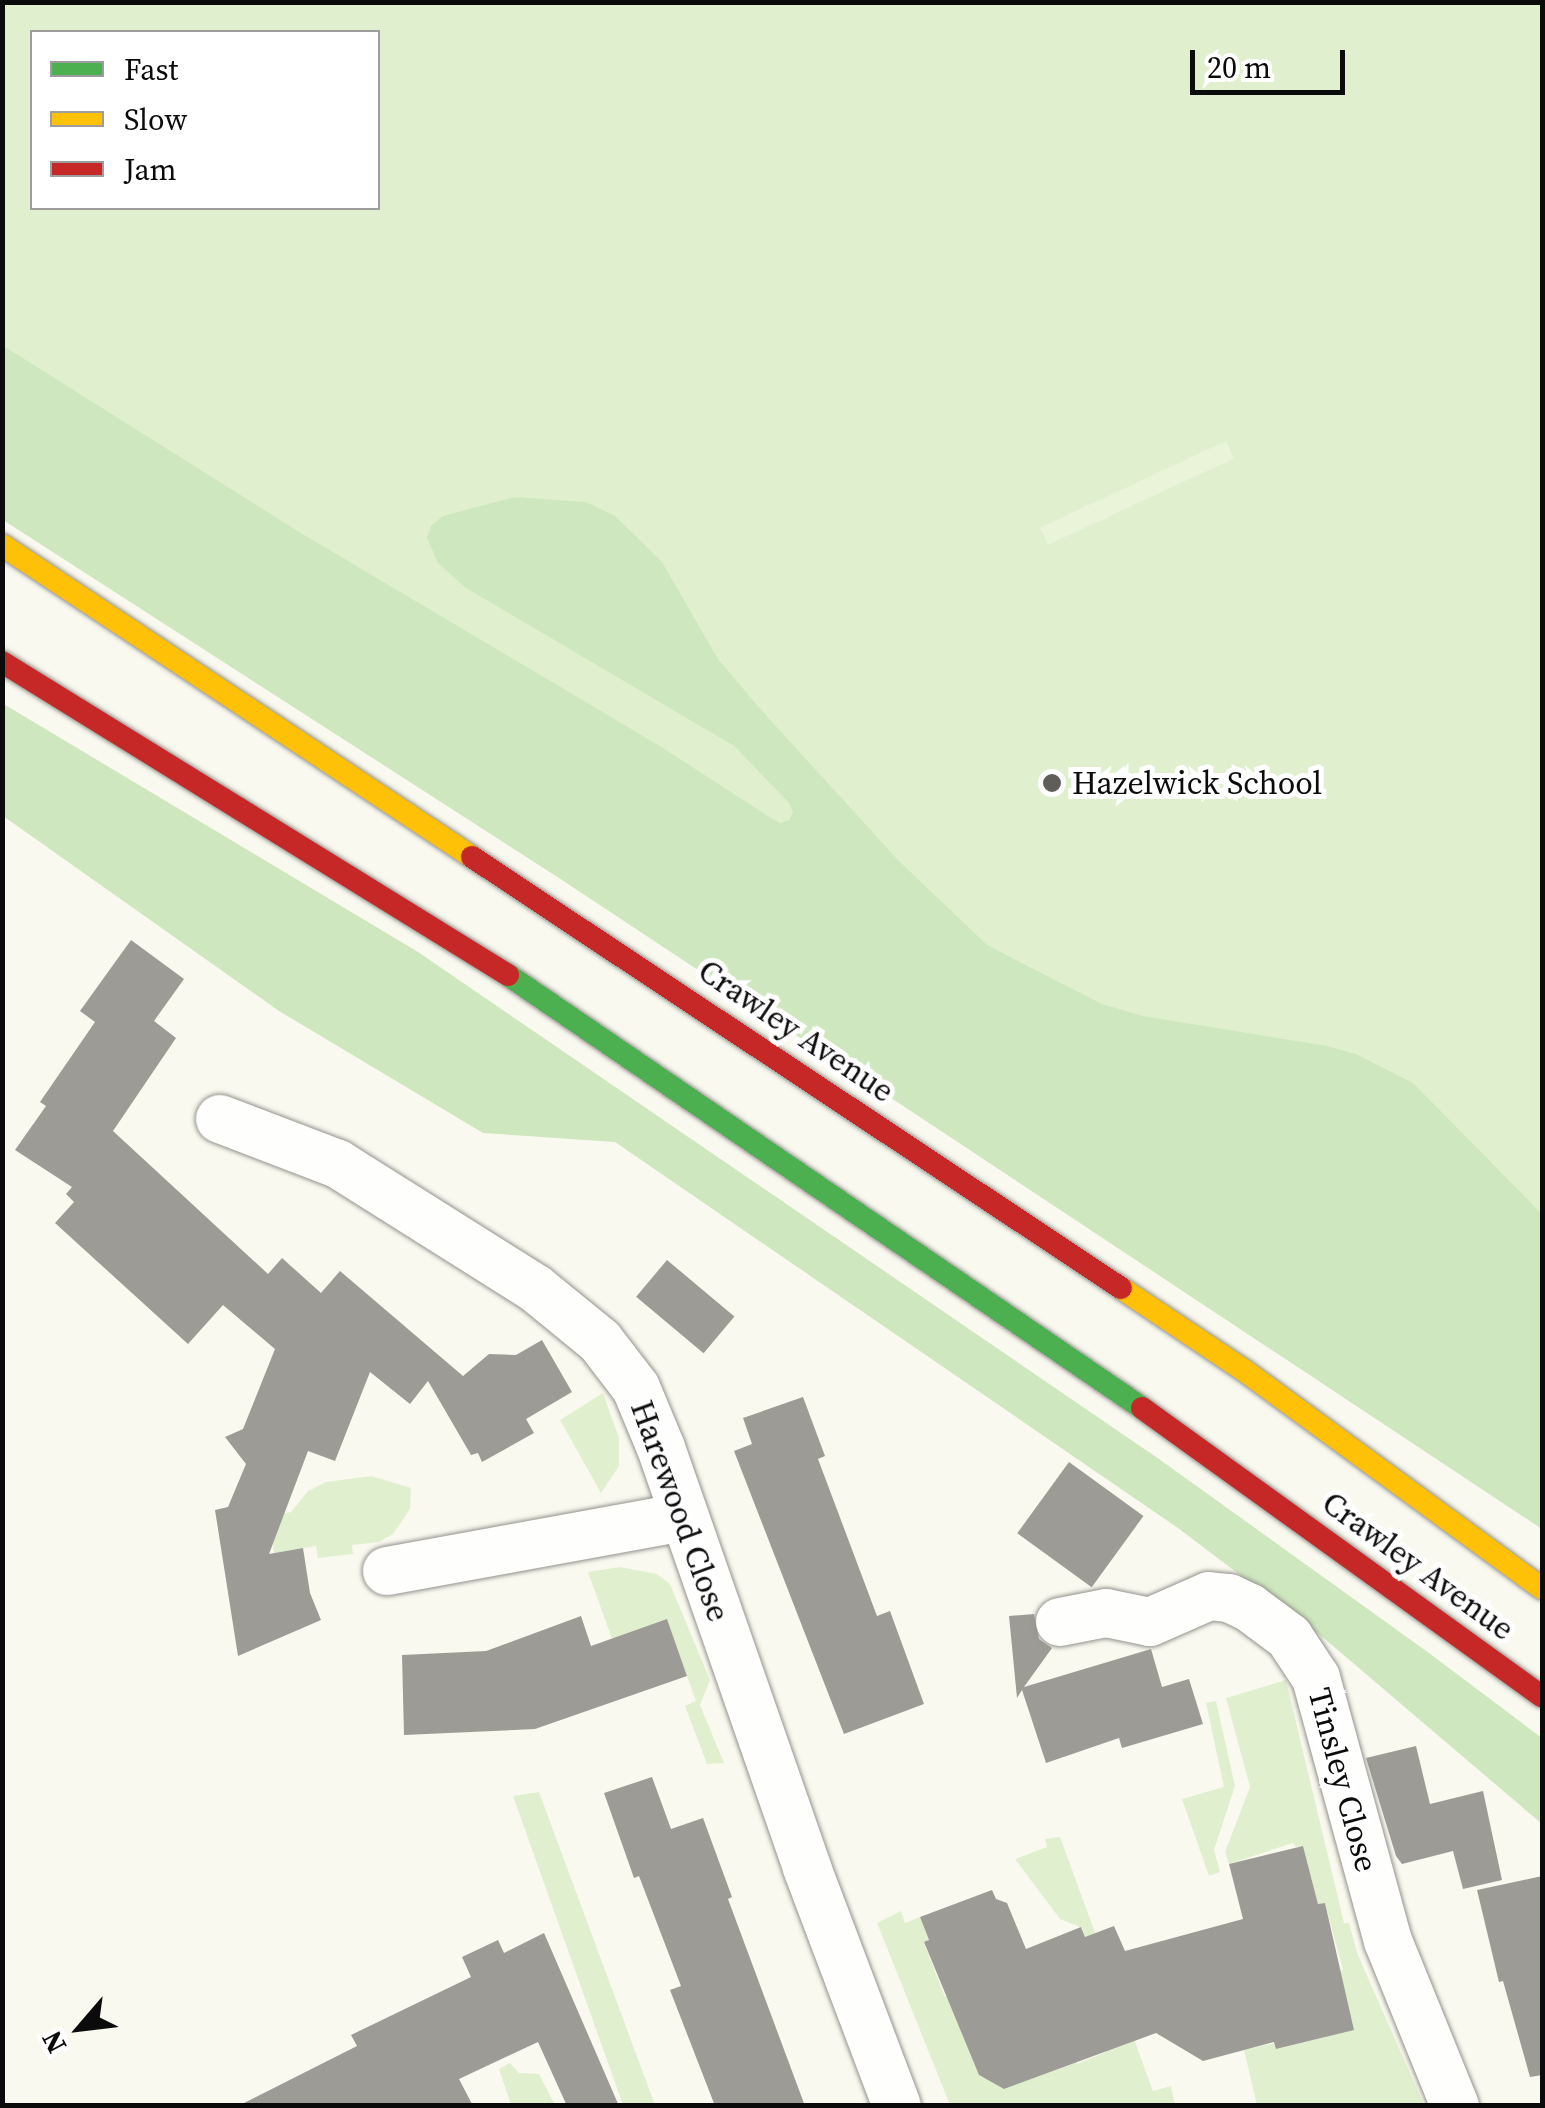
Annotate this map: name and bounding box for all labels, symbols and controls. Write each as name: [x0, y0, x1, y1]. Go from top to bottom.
legend: [30, 30, 380, 210]
scale bar: [1195, 30, 1350, 92]
text: 20 m: [1207, 47, 1271, 88]
text: Fast: [124, 49, 178, 90]
text: Slow: [124, 99, 187, 140]
text: Jam: [124, 149, 177, 190]
place label: Hazelwick School: [1072, 764, 1322, 802]
marker: Hazelwick School: [1041, 772, 1063, 794]
street label: Crawley Avenue: [691, 952, 901, 1110]
street label: Harewood Close: [622, 1395, 738, 1627]
street label: Crawley Avenue: [1315, 1484, 1521, 1648]
street label: Tinsley Close: [1300, 1684, 1386, 1876]
north arrow: [30, 1978, 130, 2078]
text: N: [32, 2024, 75, 2060]

